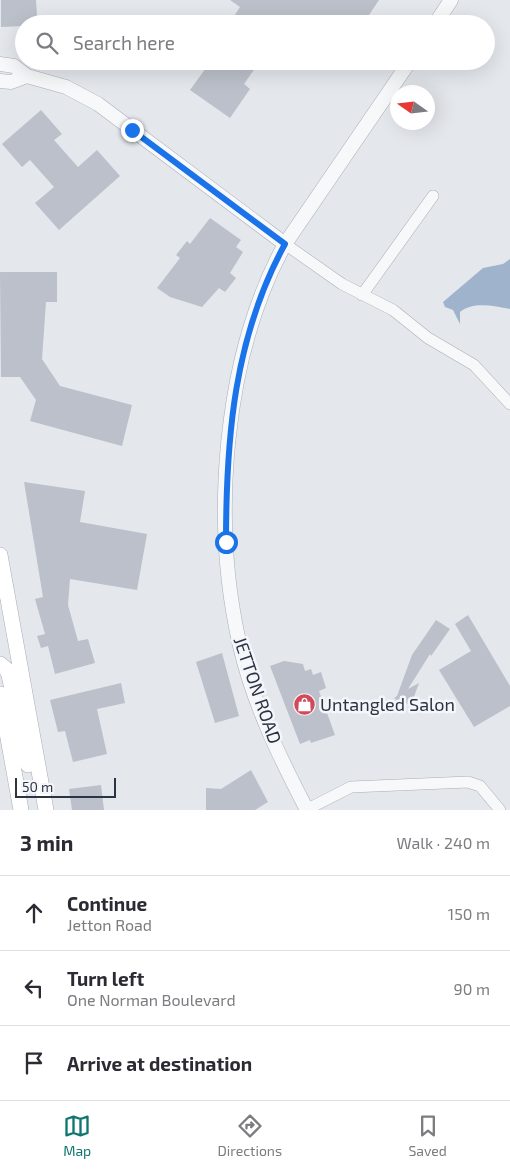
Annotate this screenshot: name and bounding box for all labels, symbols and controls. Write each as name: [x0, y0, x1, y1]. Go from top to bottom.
search box: [15, 15, 495, 70]
icon: search: [33, 29, 61, 57]
text: Search here: [73, 31, 175, 54]
north arrow: [390, 85, 435, 130]
route end: [121, 119, 144, 142]
route start: [215, 531, 238, 554]
street label: JETTON ROAD: [229, 634, 287, 746]
shop icon: Untangled Salon: [292, 692, 316, 716]
place label: Untangled Salon: [320, 693, 455, 715]
scale bar: [15, 775, 116, 798]
text: 50 m: [22, 778, 53, 795]
text: 3 min: [20, 830, 73, 855]
text: Walk · 240 m: [397, 833, 490, 852]
text: Continue: [67, 892, 147, 915]
icon: ahead: [20, 899, 48, 927]
text: 150 m: [448, 904, 490, 923]
text: Jetton Road: [67, 915, 152, 934]
text: Turn left: [67, 967, 144, 990]
icon: left: [20, 974, 48, 1002]
text: 90 m: [454, 979, 490, 998]
text: One Norman Boulevard: [67, 990, 236, 1009]
icon: arrive: [20, 1049, 48, 1077]
text: Arrive at destination: [67, 1052, 252, 1075]
tab: Map: [63, 1112, 91, 1159]
tab: Directions: [218, 1112, 282, 1159]
tab: Saved: [408, 1112, 447, 1159]

